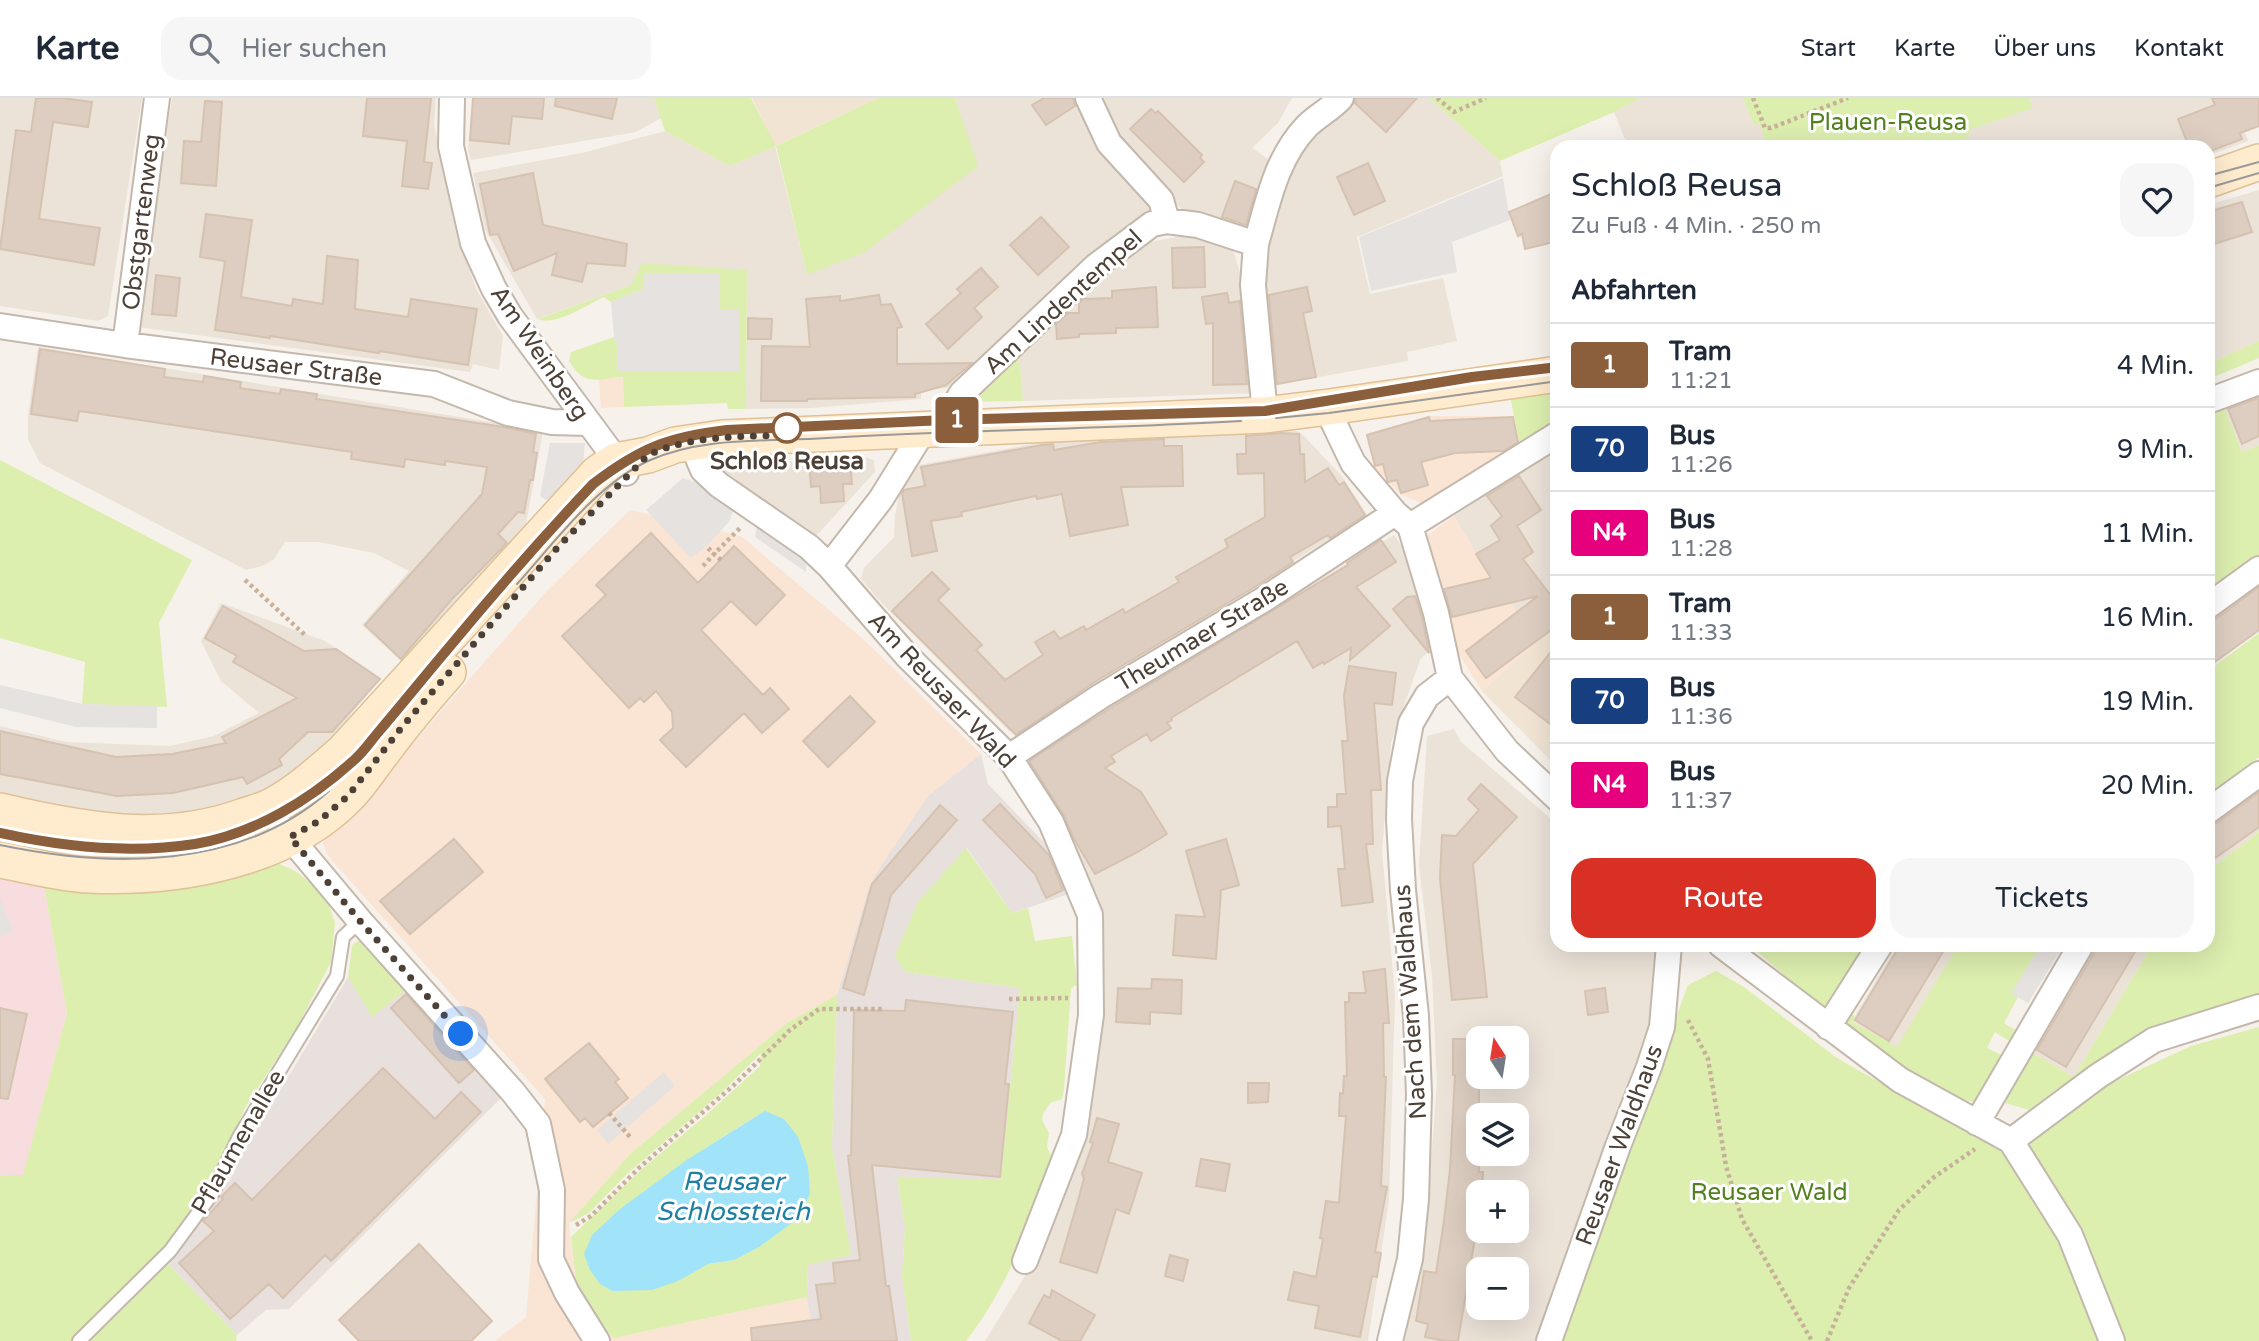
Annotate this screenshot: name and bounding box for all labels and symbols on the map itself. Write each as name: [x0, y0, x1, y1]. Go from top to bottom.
park label: Plauen-Reusa: [1809, 108, 1967, 137]
street label: Obstgartenweg: [116, 132, 167, 312]
street label: Am Lindentempel: [978, 224, 1148, 381]
street label: Am Weinberg: [484, 280, 595, 426]
street label: Reusaer Straße: [208, 343, 384, 392]
line badge: 1: [934, 397, 980, 443]
marker: Schloß Reusa: [772, 413, 802, 443]
place label: Schloß Reusa: [710, 447, 864, 476]
street label: Theumaer Straße: [1111, 572, 1294, 698]
street label: Am Reusaer Wald: [862, 606, 1022, 775]
street label: Nach dem Waldhaus: [1388, 884, 1433, 1120]
your location: [443, 1016, 478, 1051]
north arrow: [1466, 1026, 1530, 1088]
street label: Reusaer Waldhaus: [1570, 1041, 1669, 1249]
street label: Pflaumenallee: [185, 1065, 292, 1220]
water label: Reusaer Schlossteich: [656, 1166, 811, 1227]
park label: Reusaer Wald: [1690, 1178, 1848, 1207]

